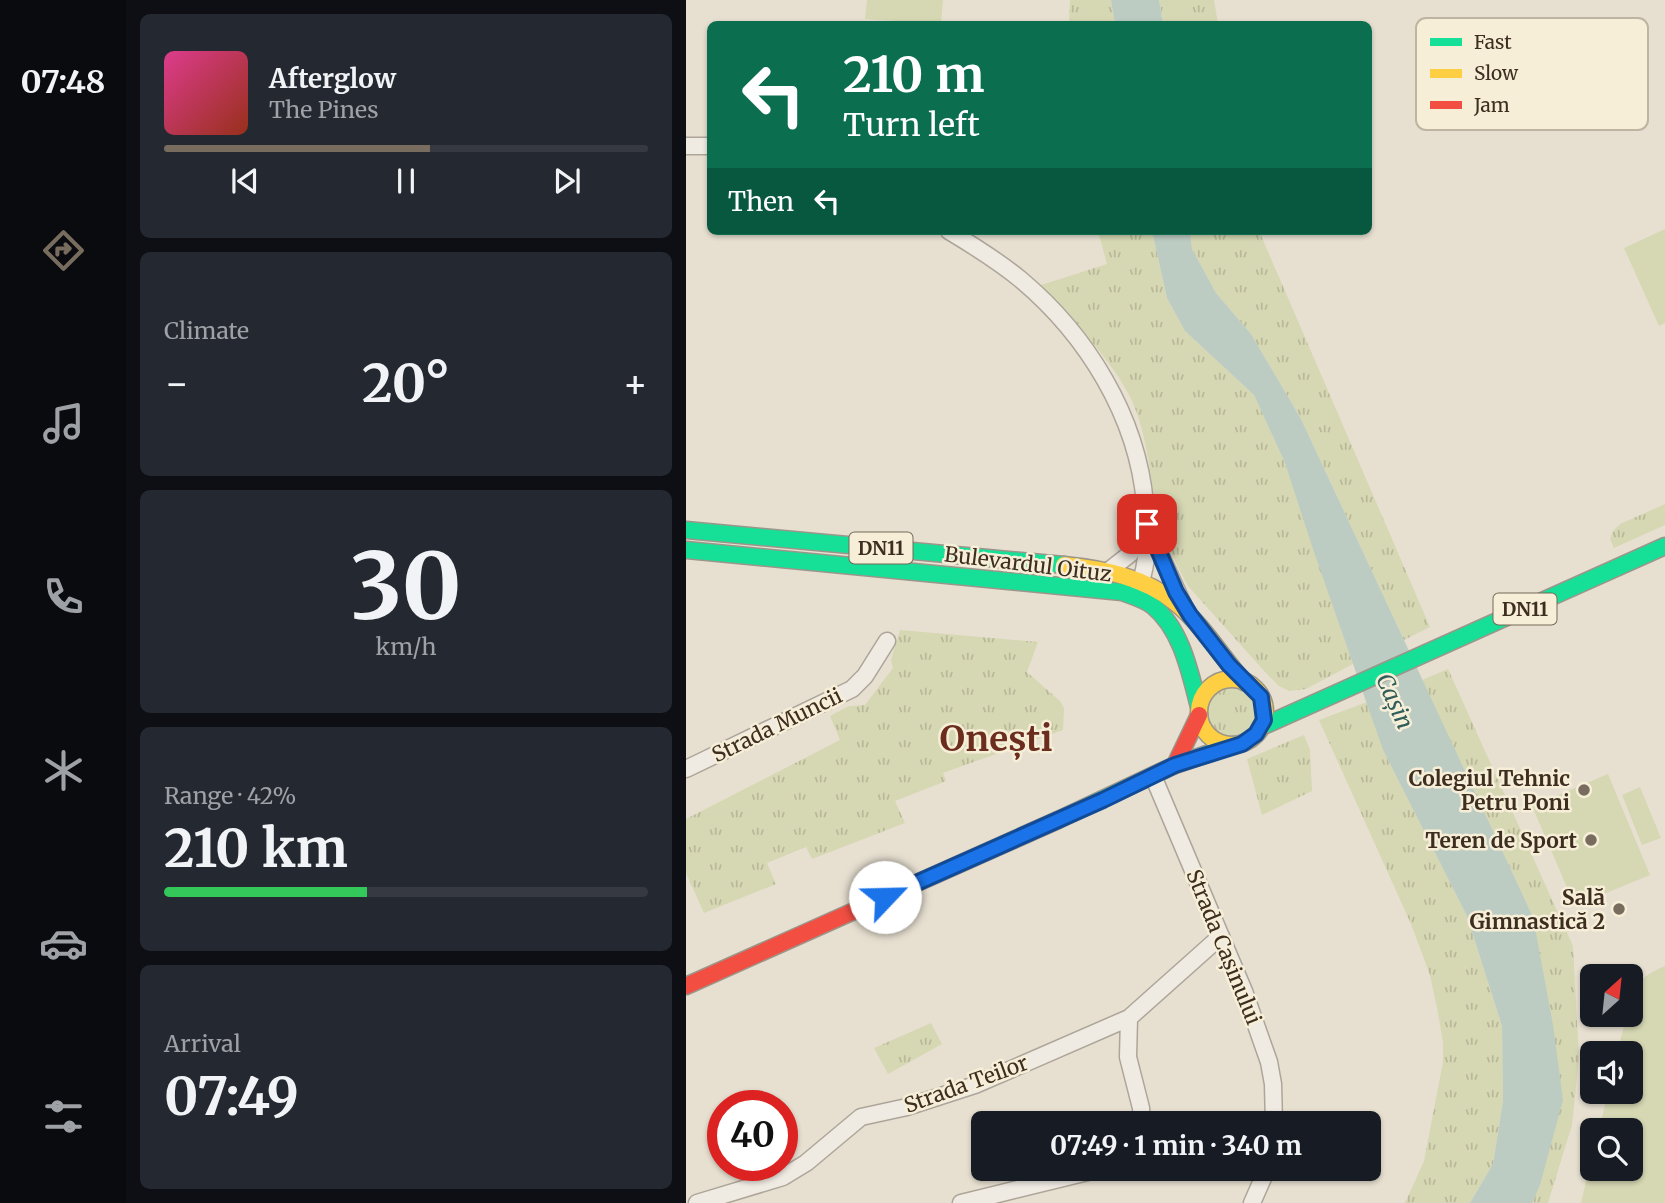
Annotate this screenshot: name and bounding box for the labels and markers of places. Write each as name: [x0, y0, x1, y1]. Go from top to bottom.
pin: [1117, 494, 1177, 554]
place label: Colegiul Tehnic Petru Poni: [1409, 765, 1570, 816]
marker: Colegiul Tehnic Petru Poni: [1576, 782, 1592, 798]
place label: Teren de Sport: [1425, 827, 1578, 854]
marker: Teren de Sport: [1583, 832, 1599, 848]
place label: Sală Gimnastică 2: [1470, 884, 1605, 935]
marker: Sală Gimnastică 2: [1611, 901, 1627, 917]

